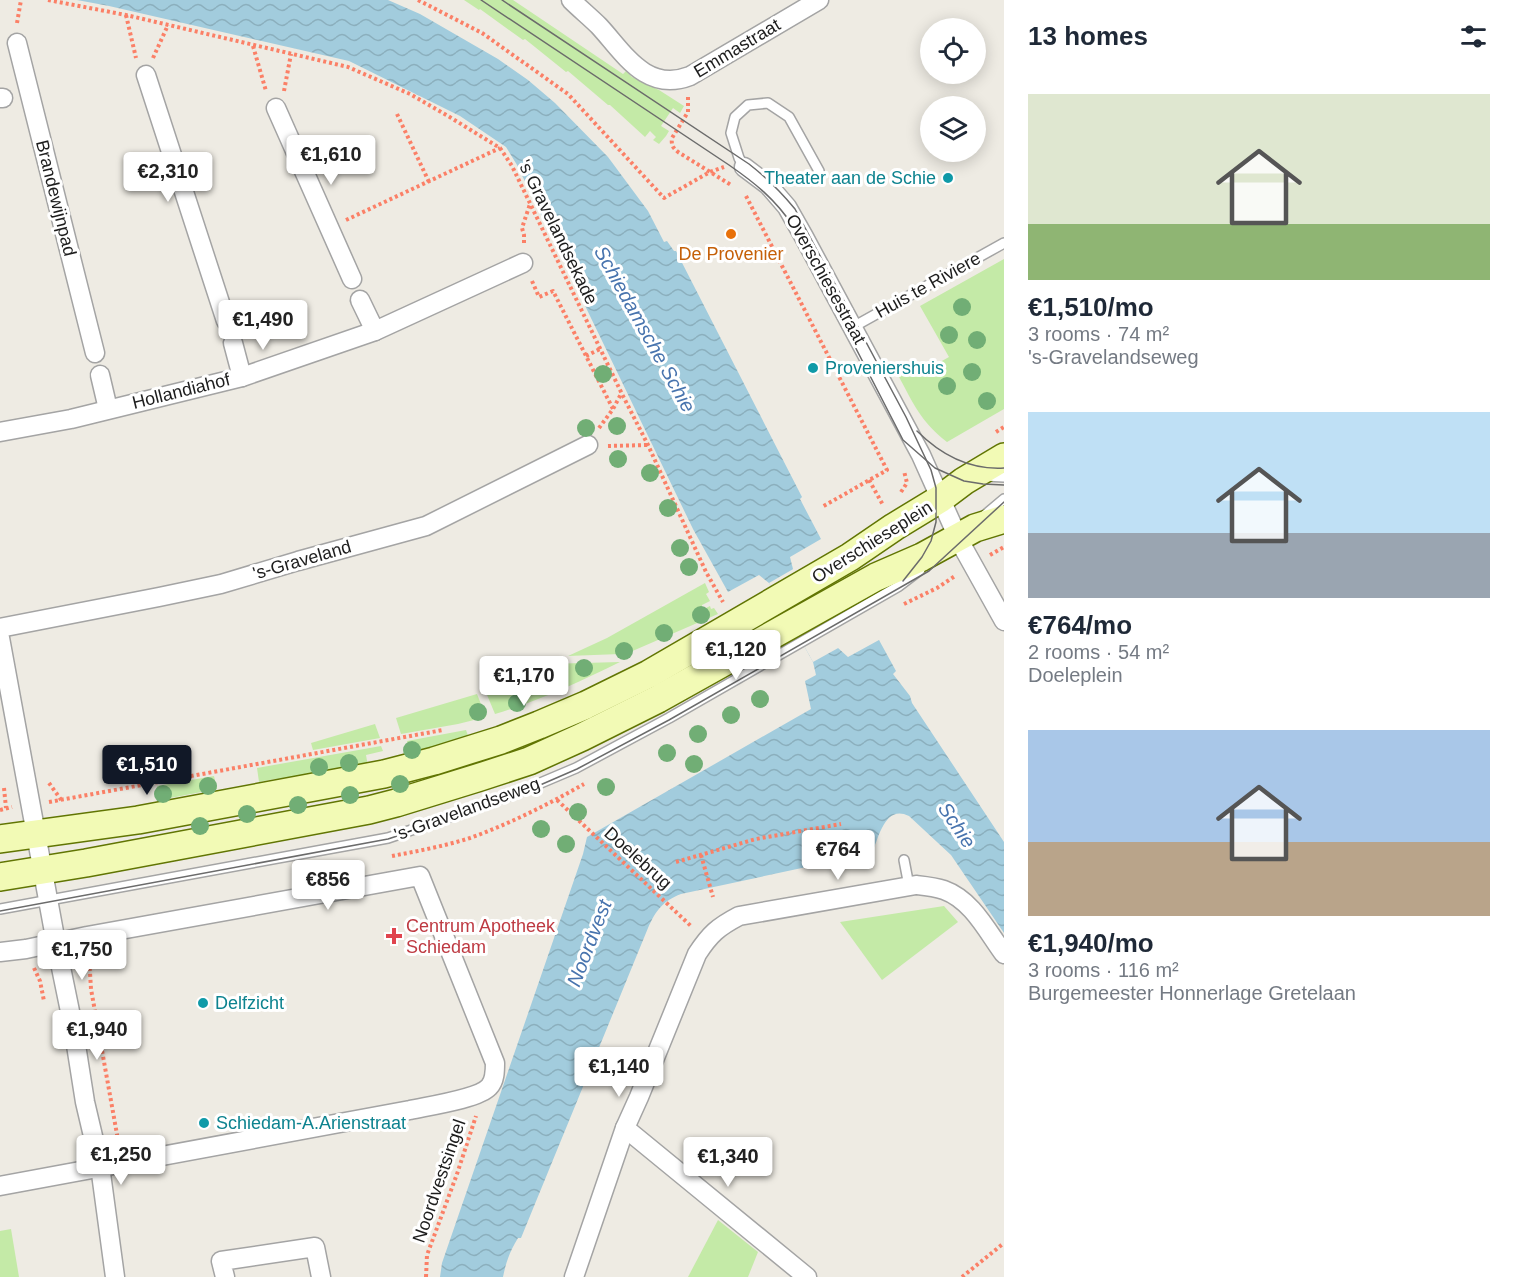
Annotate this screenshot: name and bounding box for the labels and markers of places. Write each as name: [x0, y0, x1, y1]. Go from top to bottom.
pin: €1,610: [282, 135, 380, 186]
pin: €2,310: [119, 152, 217, 203]
place label: Theater aan de Schie: [764, 168, 936, 188]
marker: Theater aan de Schie: [941, 171, 955, 185]
marker: De Provenier: [724, 227, 738, 241]
place label: De Provenier: [678, 244, 784, 264]
pin: €1,490: [214, 300, 312, 351]
place label: Proveniershuis: [825, 358, 944, 378]
marker: Proveniershuis: [806, 361, 820, 375]
pin: €1,120: [687, 630, 785, 681]
pin: €1,170: [475, 656, 573, 707]
pin: €1,510: [98, 745, 196, 796]
pin: €764: [802, 830, 874, 881]
pin: €856: [292, 860, 364, 911]
place label: Centrum Apotheek Schiedam: [406, 916, 556, 957]
marker: Centrum Apotheek Schiedam: [387, 929, 401, 943]
pin: €1,750: [33, 930, 131, 981]
place label: Delfzicht: [215, 993, 284, 1013]
marker: Delfzicht: [196, 996, 210, 1010]
pin: €1,940: [48, 1010, 146, 1061]
pin: €1,140: [570, 1047, 668, 1098]
place label: Schiedam-A.Arienstraat: [216, 1113, 406, 1133]
marker: Schiedam-A.Arienstraat: [197, 1116, 211, 1130]
pin: €1,250: [72, 1135, 170, 1186]
pin: €1,340: [679, 1137, 777, 1188]

